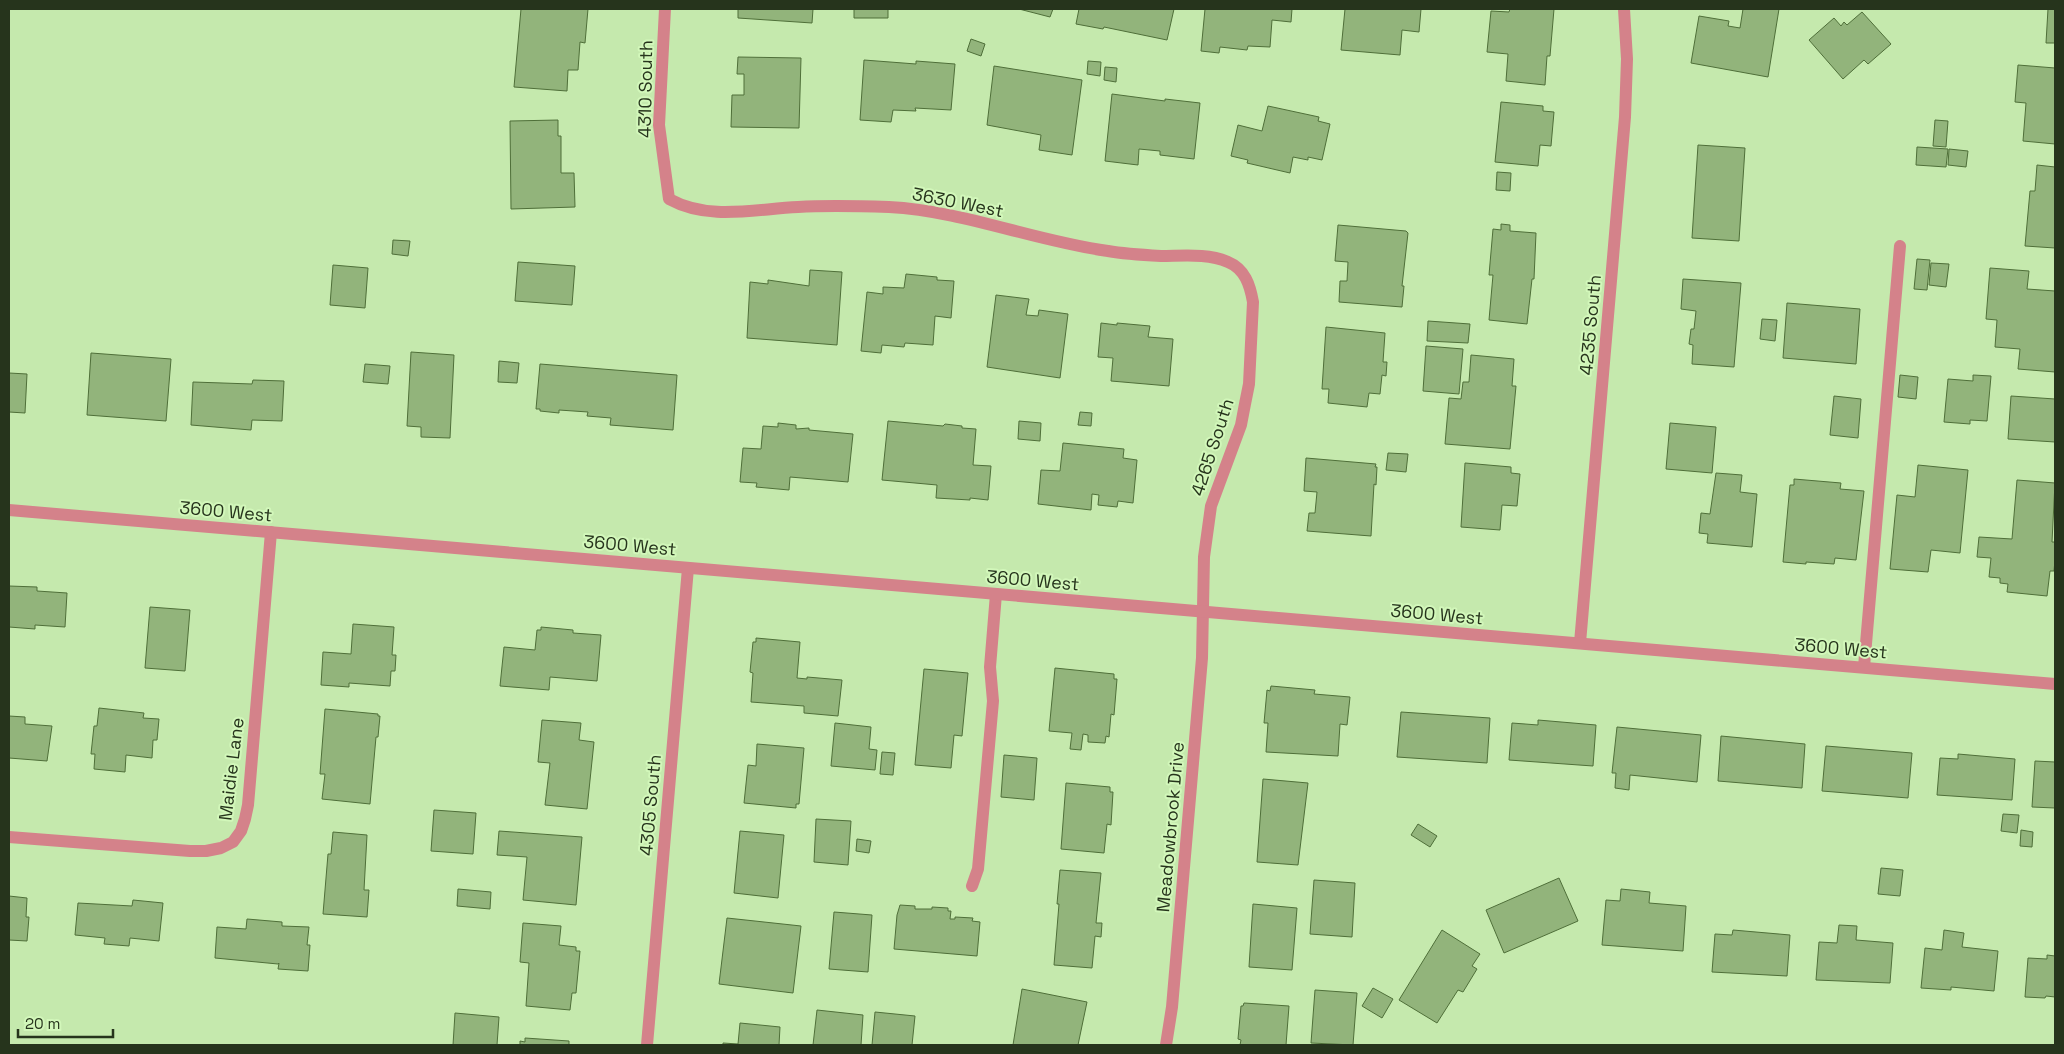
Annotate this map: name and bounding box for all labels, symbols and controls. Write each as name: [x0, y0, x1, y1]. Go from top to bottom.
street label: 4310 South: [633, 40, 657, 138]
street label: 3630 West: [910, 182, 1006, 222]
street label: 4235 South: [1574, 274, 1606, 376]
street label: 4265 South: [1185, 395, 1239, 499]
street label: 3600 West: [179, 495, 273, 527]
street label: 3600 West: [583, 529, 677, 561]
street label: 3600 West: [986, 564, 1080, 596]
street label: 3600 West: [1390, 598, 1484, 630]
street label: 3600 West: [1794, 632, 1888, 664]
street label: Maidie Lane: [213, 716, 249, 822]
street label: Meadowbrook Drive: [1151, 741, 1189, 913]
street label: 4305 South: [634, 753, 666, 857]
scale bar: [18, 1006, 112, 1038]
text: 20 m: [25, 1014, 60, 1033]

